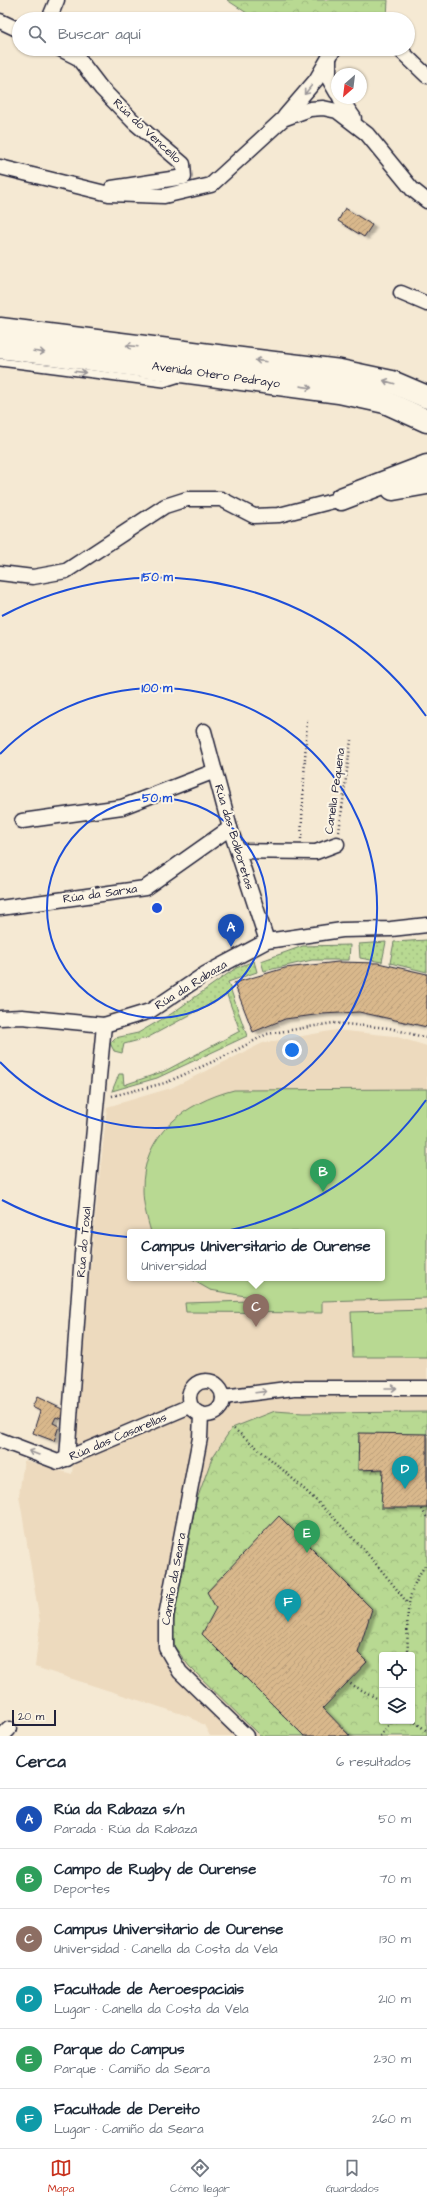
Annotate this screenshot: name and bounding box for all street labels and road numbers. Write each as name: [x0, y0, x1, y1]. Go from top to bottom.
street label: Rúa do Vencello: [109, 95, 185, 167]
street label: Avenida Otero Pedrayo: [151, 358, 281, 393]
street label: Canella Pequena: [321, 747, 349, 835]
street label: Rúa das Bolboretas: [210, 782, 258, 892]
street label: Rúa da Sarxa: [62, 880, 138, 908]
street label: Rúa da Rabaza: [152, 956, 230, 1014]
street label: Rúa do Toxal: [72, 1206, 96, 1278]
street label: Rúa das Casarellas: [67, 1409, 169, 1465]
street label: Camiño da Seara: [158, 1532, 190, 1626]

